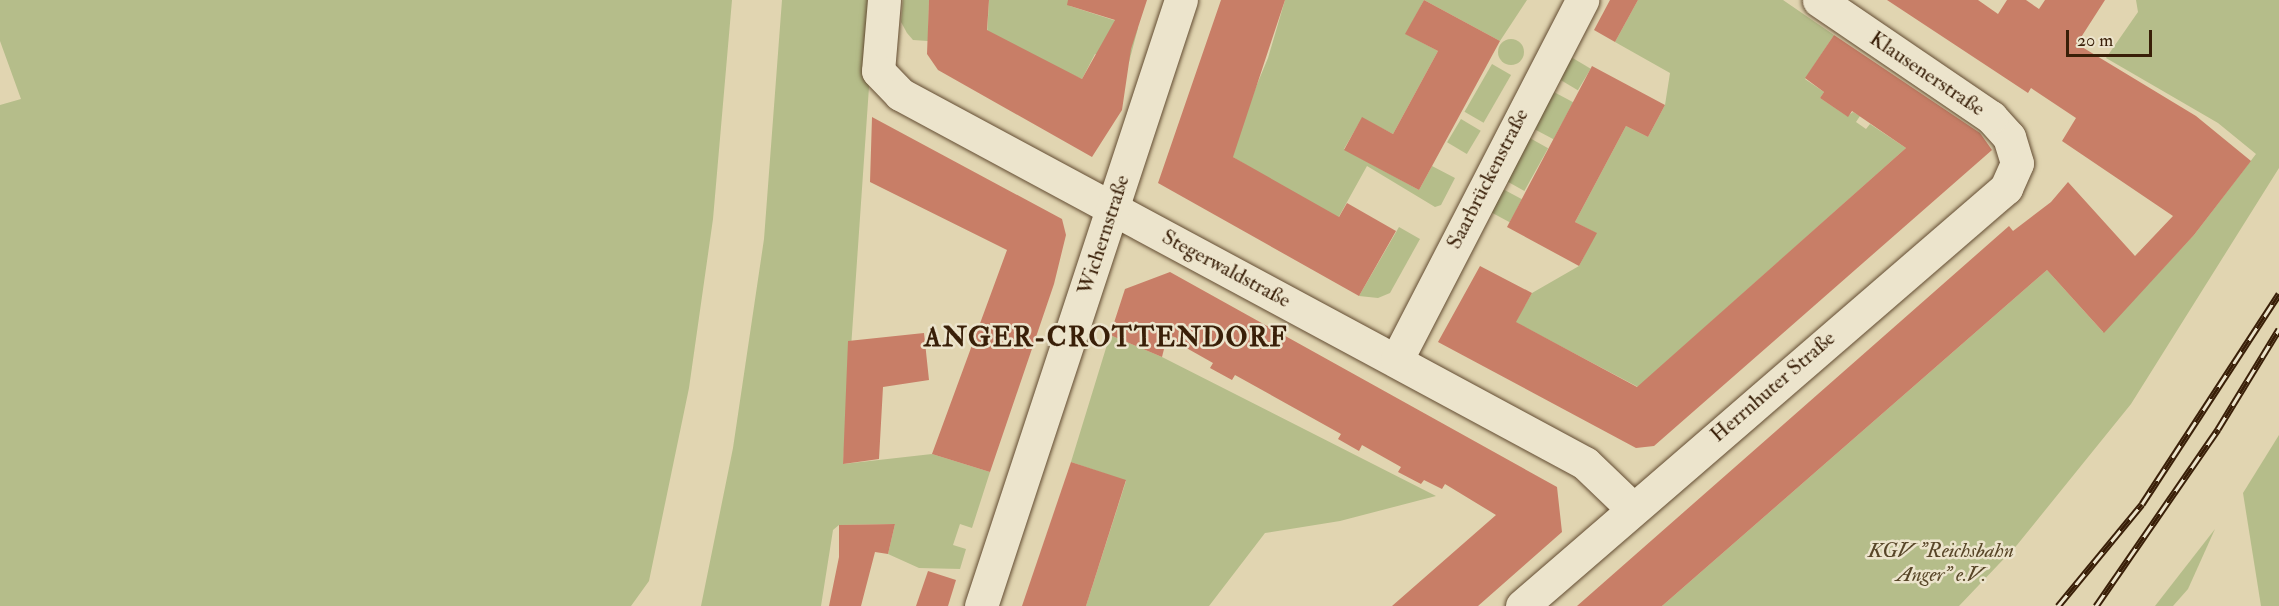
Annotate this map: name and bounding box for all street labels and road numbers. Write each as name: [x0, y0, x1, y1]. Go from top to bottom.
street label: Klausenerstraße: [1865, 26, 1989, 122]
street label: Saarbrückenstraße: [1442, 105, 1534, 253]
street label: Wichernstraße: [1073, 172, 1135, 298]
street label: Stegerwaldstraße: [1157, 225, 1295, 313]
street label: Herrnhuter Straße: [1706, 326, 1840, 448]

